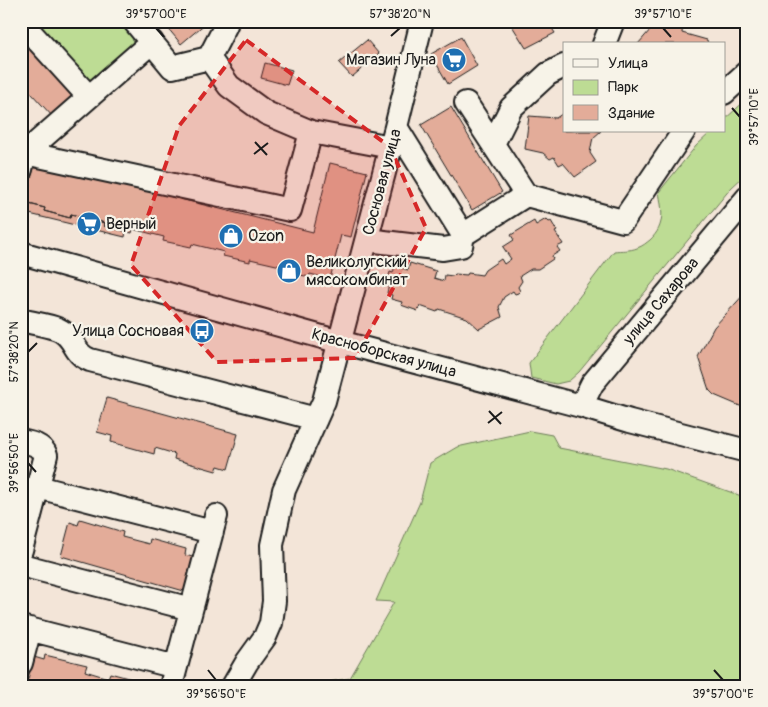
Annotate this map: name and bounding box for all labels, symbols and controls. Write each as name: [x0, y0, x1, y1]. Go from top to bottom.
text: 39°57'00"E: [126, 7, 186, 22]
text: 57°38'20"N: [369, 7, 431, 22]
text: 39°57'10"E: [634, 7, 692, 22]
legend: [563, 42, 726, 132]
supermarket icon: Магазин Луна: [441, 47, 467, 73]
place label: Магазин Луна: [346, 50, 436, 70]
text: Улица: [608, 54, 648, 73]
text: Парк: [608, 78, 639, 97]
text: 39°57'10"E: [747, 88, 762, 146]
text: Здание: [608, 104, 655, 123]
street label: Сосновая улица: [358, 127, 406, 237]
supermarket icon: Верный: [76, 211, 102, 237]
place label: Верный: [106, 214, 156, 234]
shop icon: Ozon: [218, 223, 244, 249]
place label: Ozon: [248, 226, 284, 246]
place label: Великолугский мясокомбинат: [306, 252, 408, 290]
street label: улица Сахарова: [618, 253, 703, 349]
shop icon: Великолугский мясокомбинат: [276, 258, 302, 284]
bus stop icon: Улица Сосновая: [189, 318, 215, 344]
text: 57°38'20"N: [7, 321, 22, 383]
place label: Улица Сосновая: [72, 321, 184, 341]
street label: Красноборская улица: [310, 324, 458, 382]
text: 39°56'50"E: [7, 433, 22, 493]
text: 39°56'50"E: [186, 687, 246, 702]
text: 39°57'00"E: [693, 687, 753, 702]

